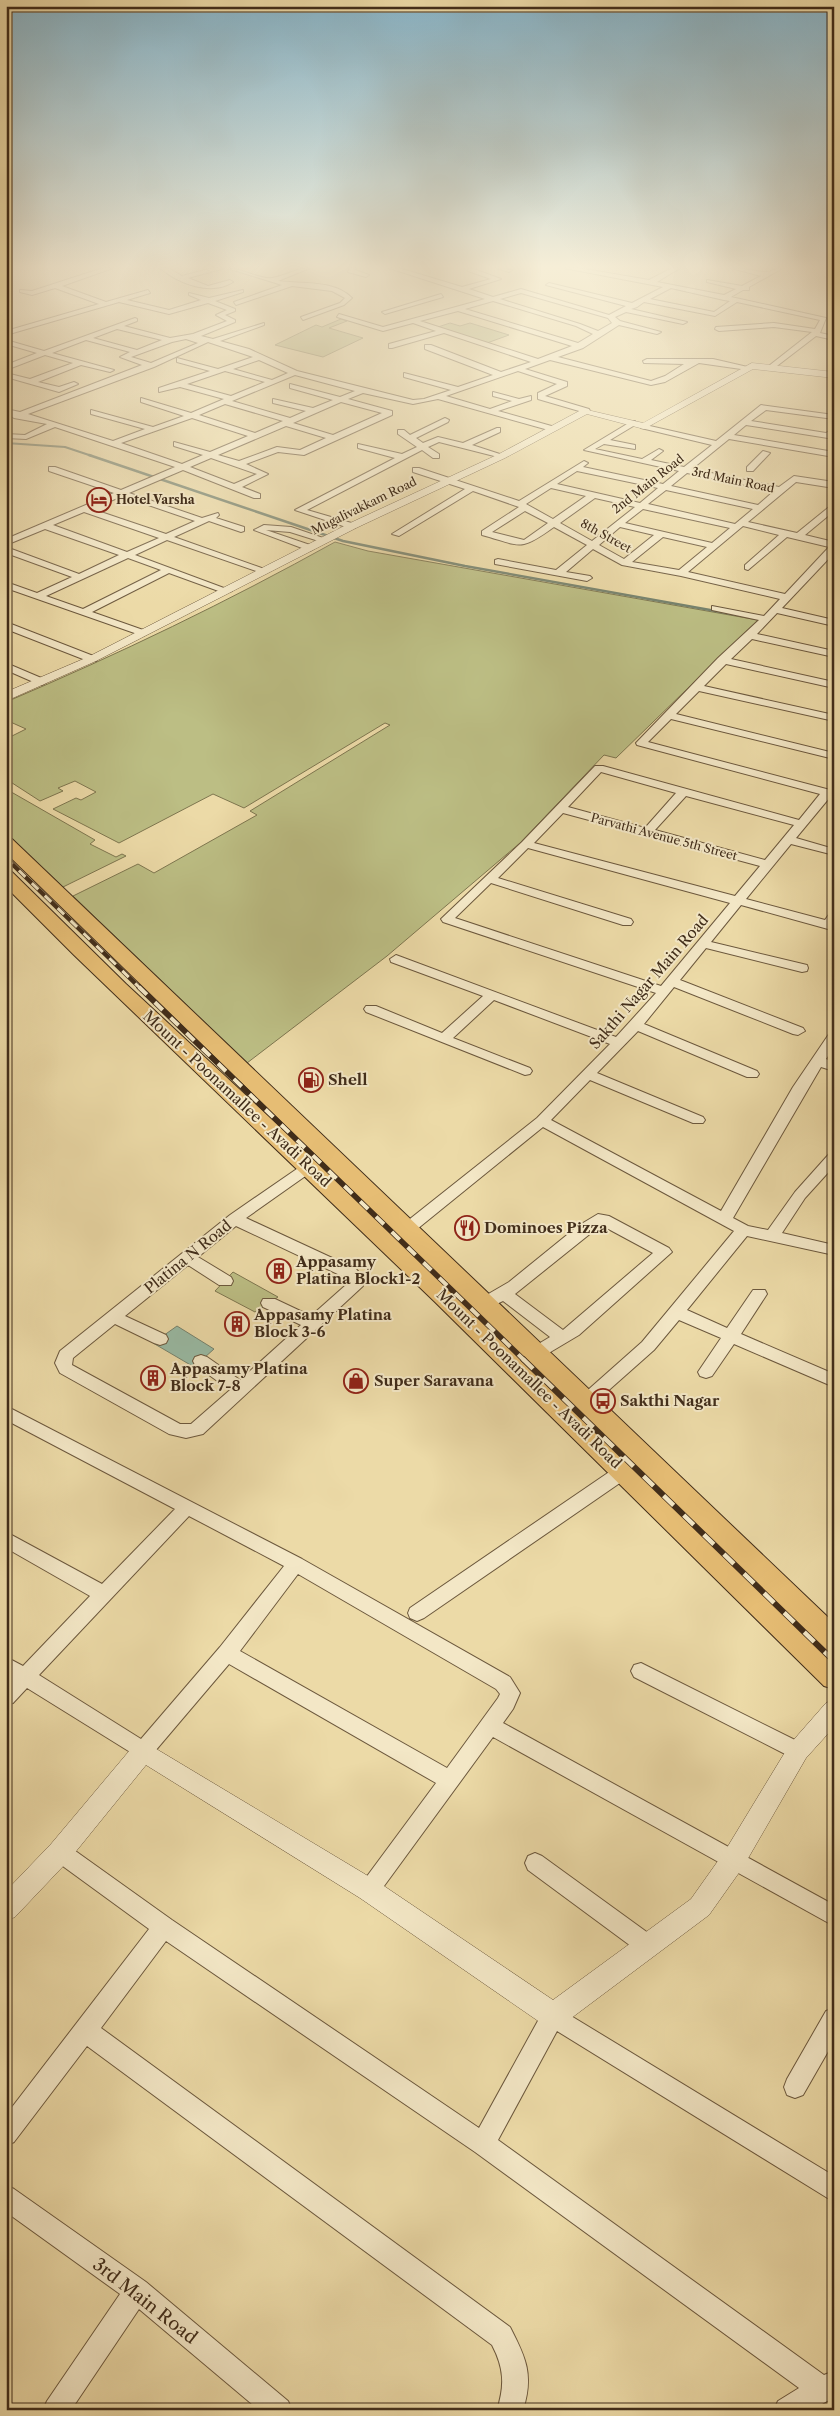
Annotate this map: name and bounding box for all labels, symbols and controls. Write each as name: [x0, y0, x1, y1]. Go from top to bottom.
street label: 2nd Main Road: [609, 450, 687, 516]
street label: 3rd Main Road: [690, 463, 777, 496]
street label: Mugalivakkam Road: [309, 473, 420, 538]
hotel icon: Hotel Varsha: [86, 487, 112, 513]
place label: Hotel Varsha: [116, 492, 196, 507]
street label: 8th Street: [578, 515, 635, 556]
street label: Parvathi Avenue 5th Street: [589, 810, 740, 864]
street label: Sakthi Nagar Main Road: [585, 910, 712, 1053]
street label: Mount - Poonamallee - Avadi Road: [139, 1006, 335, 1191]
fuel station icon: Shell: [298, 1067, 324, 1093]
place label: Shell: [328, 1070, 367, 1089]
restaurant icon: Dominoes Pizza: [454, 1215, 480, 1241]
street label: Platina N Road: [140, 1216, 235, 1298]
place label: Dominoes Pizza: [484, 1218, 608, 1237]
place label: Appasamy Platina Block1-2: [295, 1252, 421, 1288]
building icon: Appasamy Platina Block1-2: [266, 1258, 292, 1284]
street label: Mount - Poonamallee - Avadi Road: [433, 1285, 626, 1472]
place label: Appasamy Platina Block 3-6: [253, 1305, 392, 1341]
building icon: Appasamy Platina Block 3-6: [224, 1311, 250, 1337]
place label: Appasamy Platina Block 7-8: [169, 1359, 308, 1395]
building icon: Appasamy Platina Block 7-8: [140, 1365, 166, 1391]
shop icon: Super Saravana: [343, 1368, 369, 1394]
place label: Super Saravana: [374, 1371, 494, 1390]
bus stop icon: Sakthi Nagar: [590, 1388, 616, 1414]
place label: Sakthi Nagar: [620, 1391, 720, 1410]
street label: 3rd Main Road: [88, 2253, 202, 2349]

